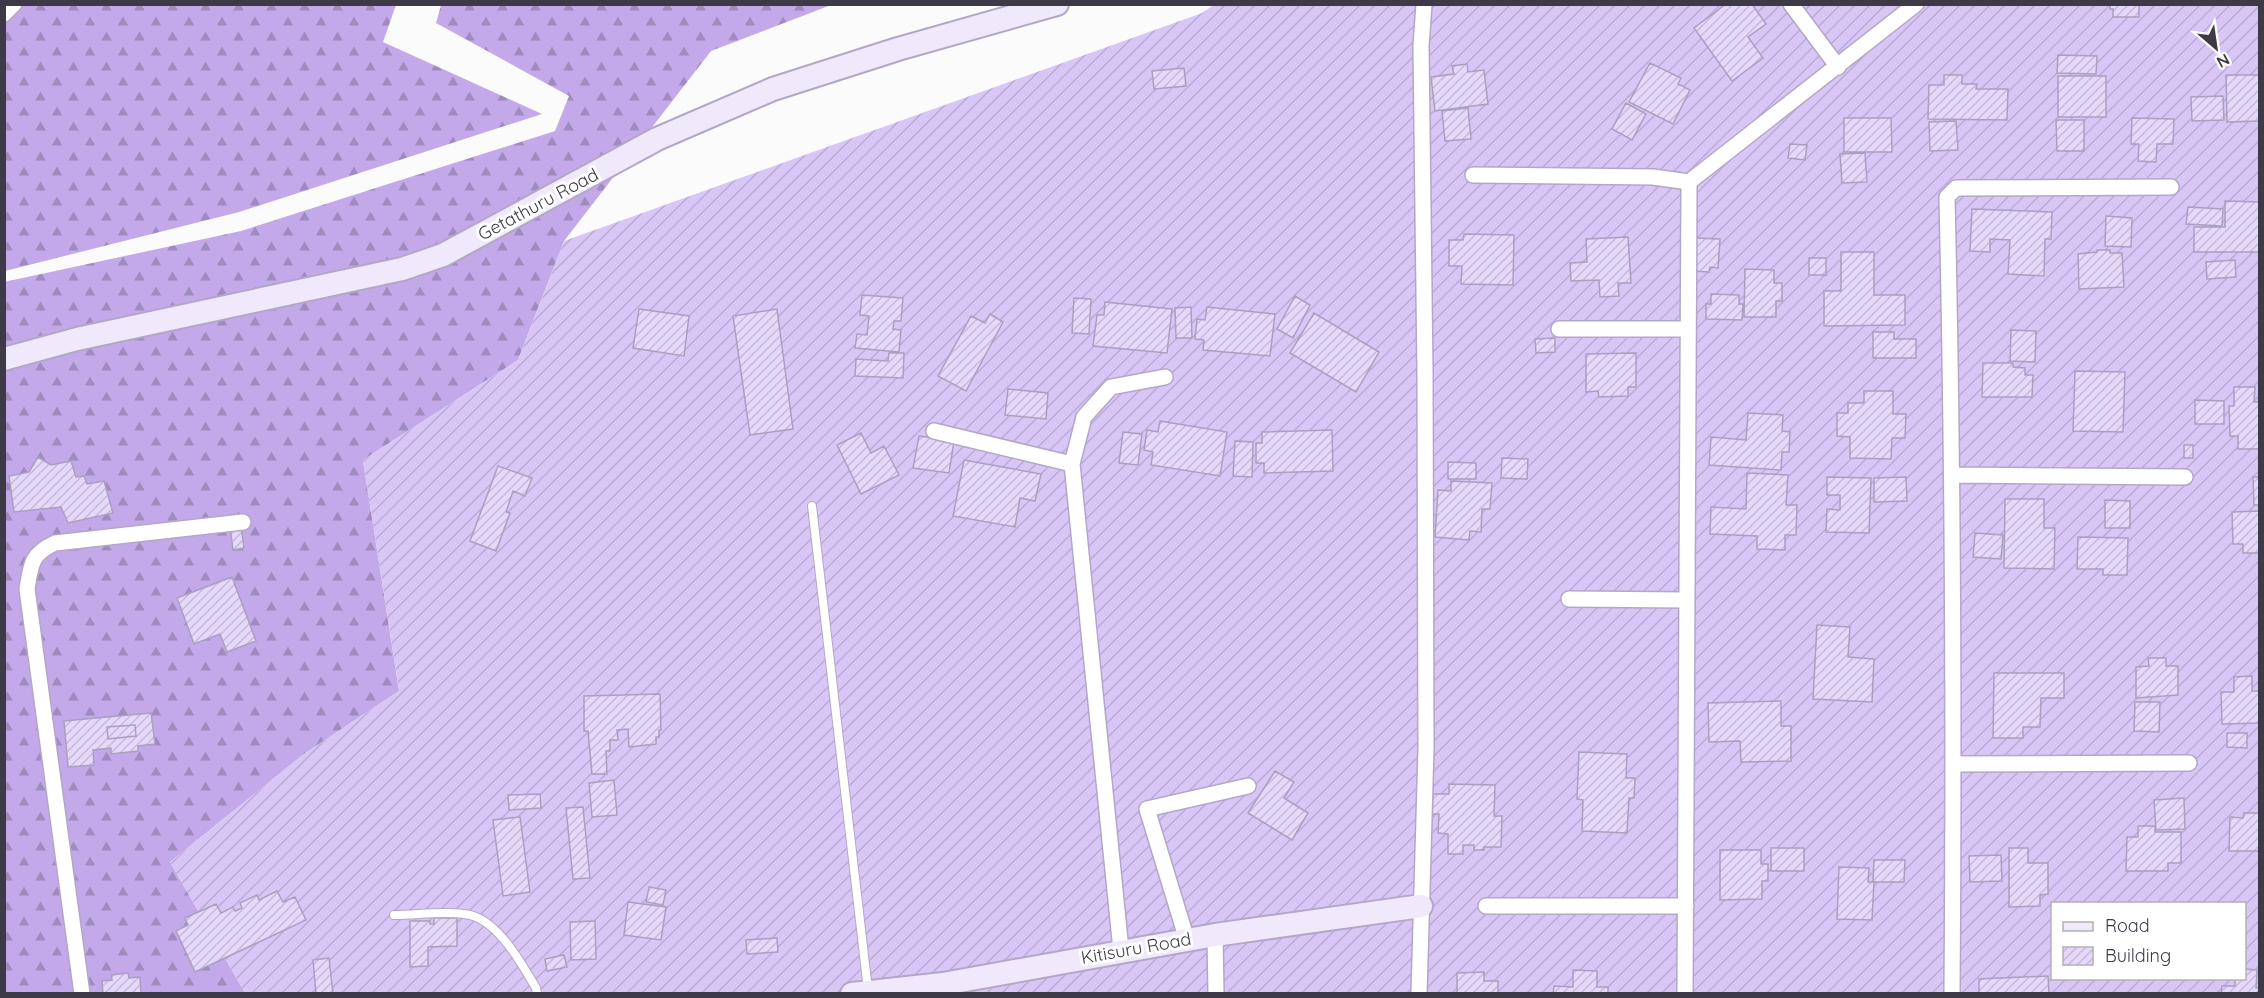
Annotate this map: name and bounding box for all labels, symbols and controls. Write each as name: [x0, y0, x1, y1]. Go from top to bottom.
north arrow: [2186, 18, 2246, 78]
text: N: [2213, 50, 2233, 73]
street label: Getathuru Road: [474, 163, 602, 245]
legend: [2051, 902, 2246, 980]
text: Road: [2105, 914, 2150, 937]
street label: Kitisuru Road: [1079, 927, 1193, 969]
text: Building: [2105, 944, 2171, 967]

